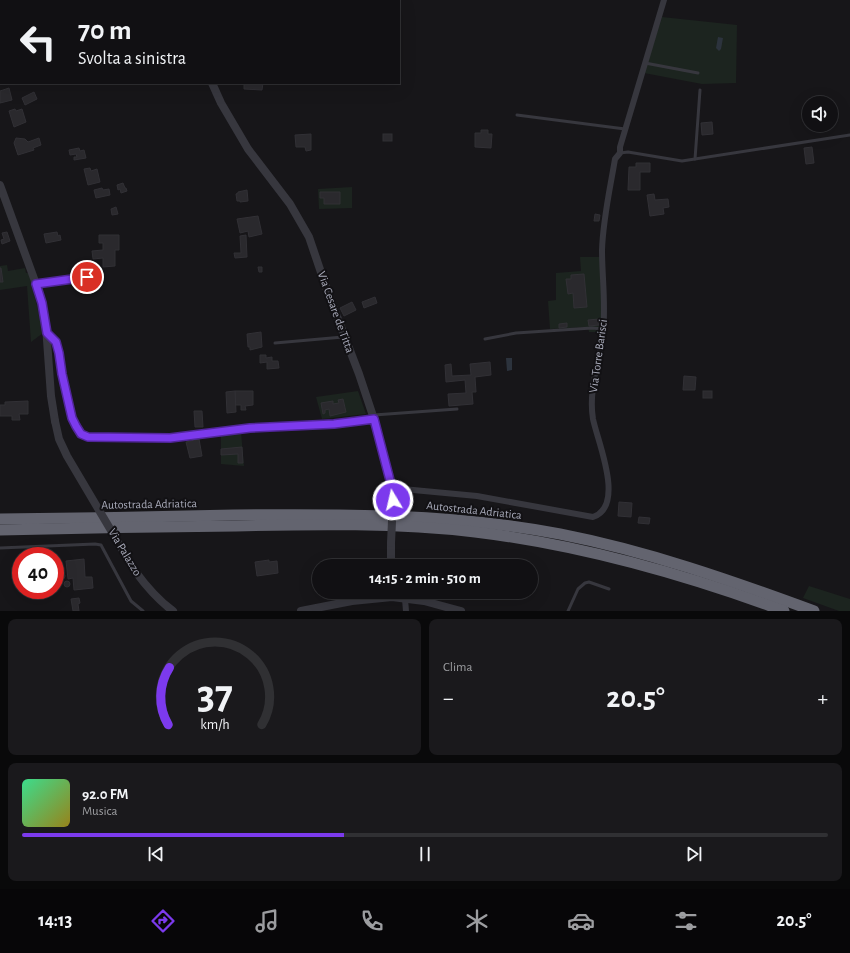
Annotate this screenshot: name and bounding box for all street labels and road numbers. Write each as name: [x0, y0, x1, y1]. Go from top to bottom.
street label: Via Cesare de Titta: [316, 270, 356, 355]
street label: Via Torre Barisci: [587, 319, 609, 393]
street label: Autostrada Adriatica: [101, 497, 197, 511]
street label: Autostrada Adriatica: [426, 499, 523, 521]
street label: Via Palazzo: [106, 526, 144, 578]

